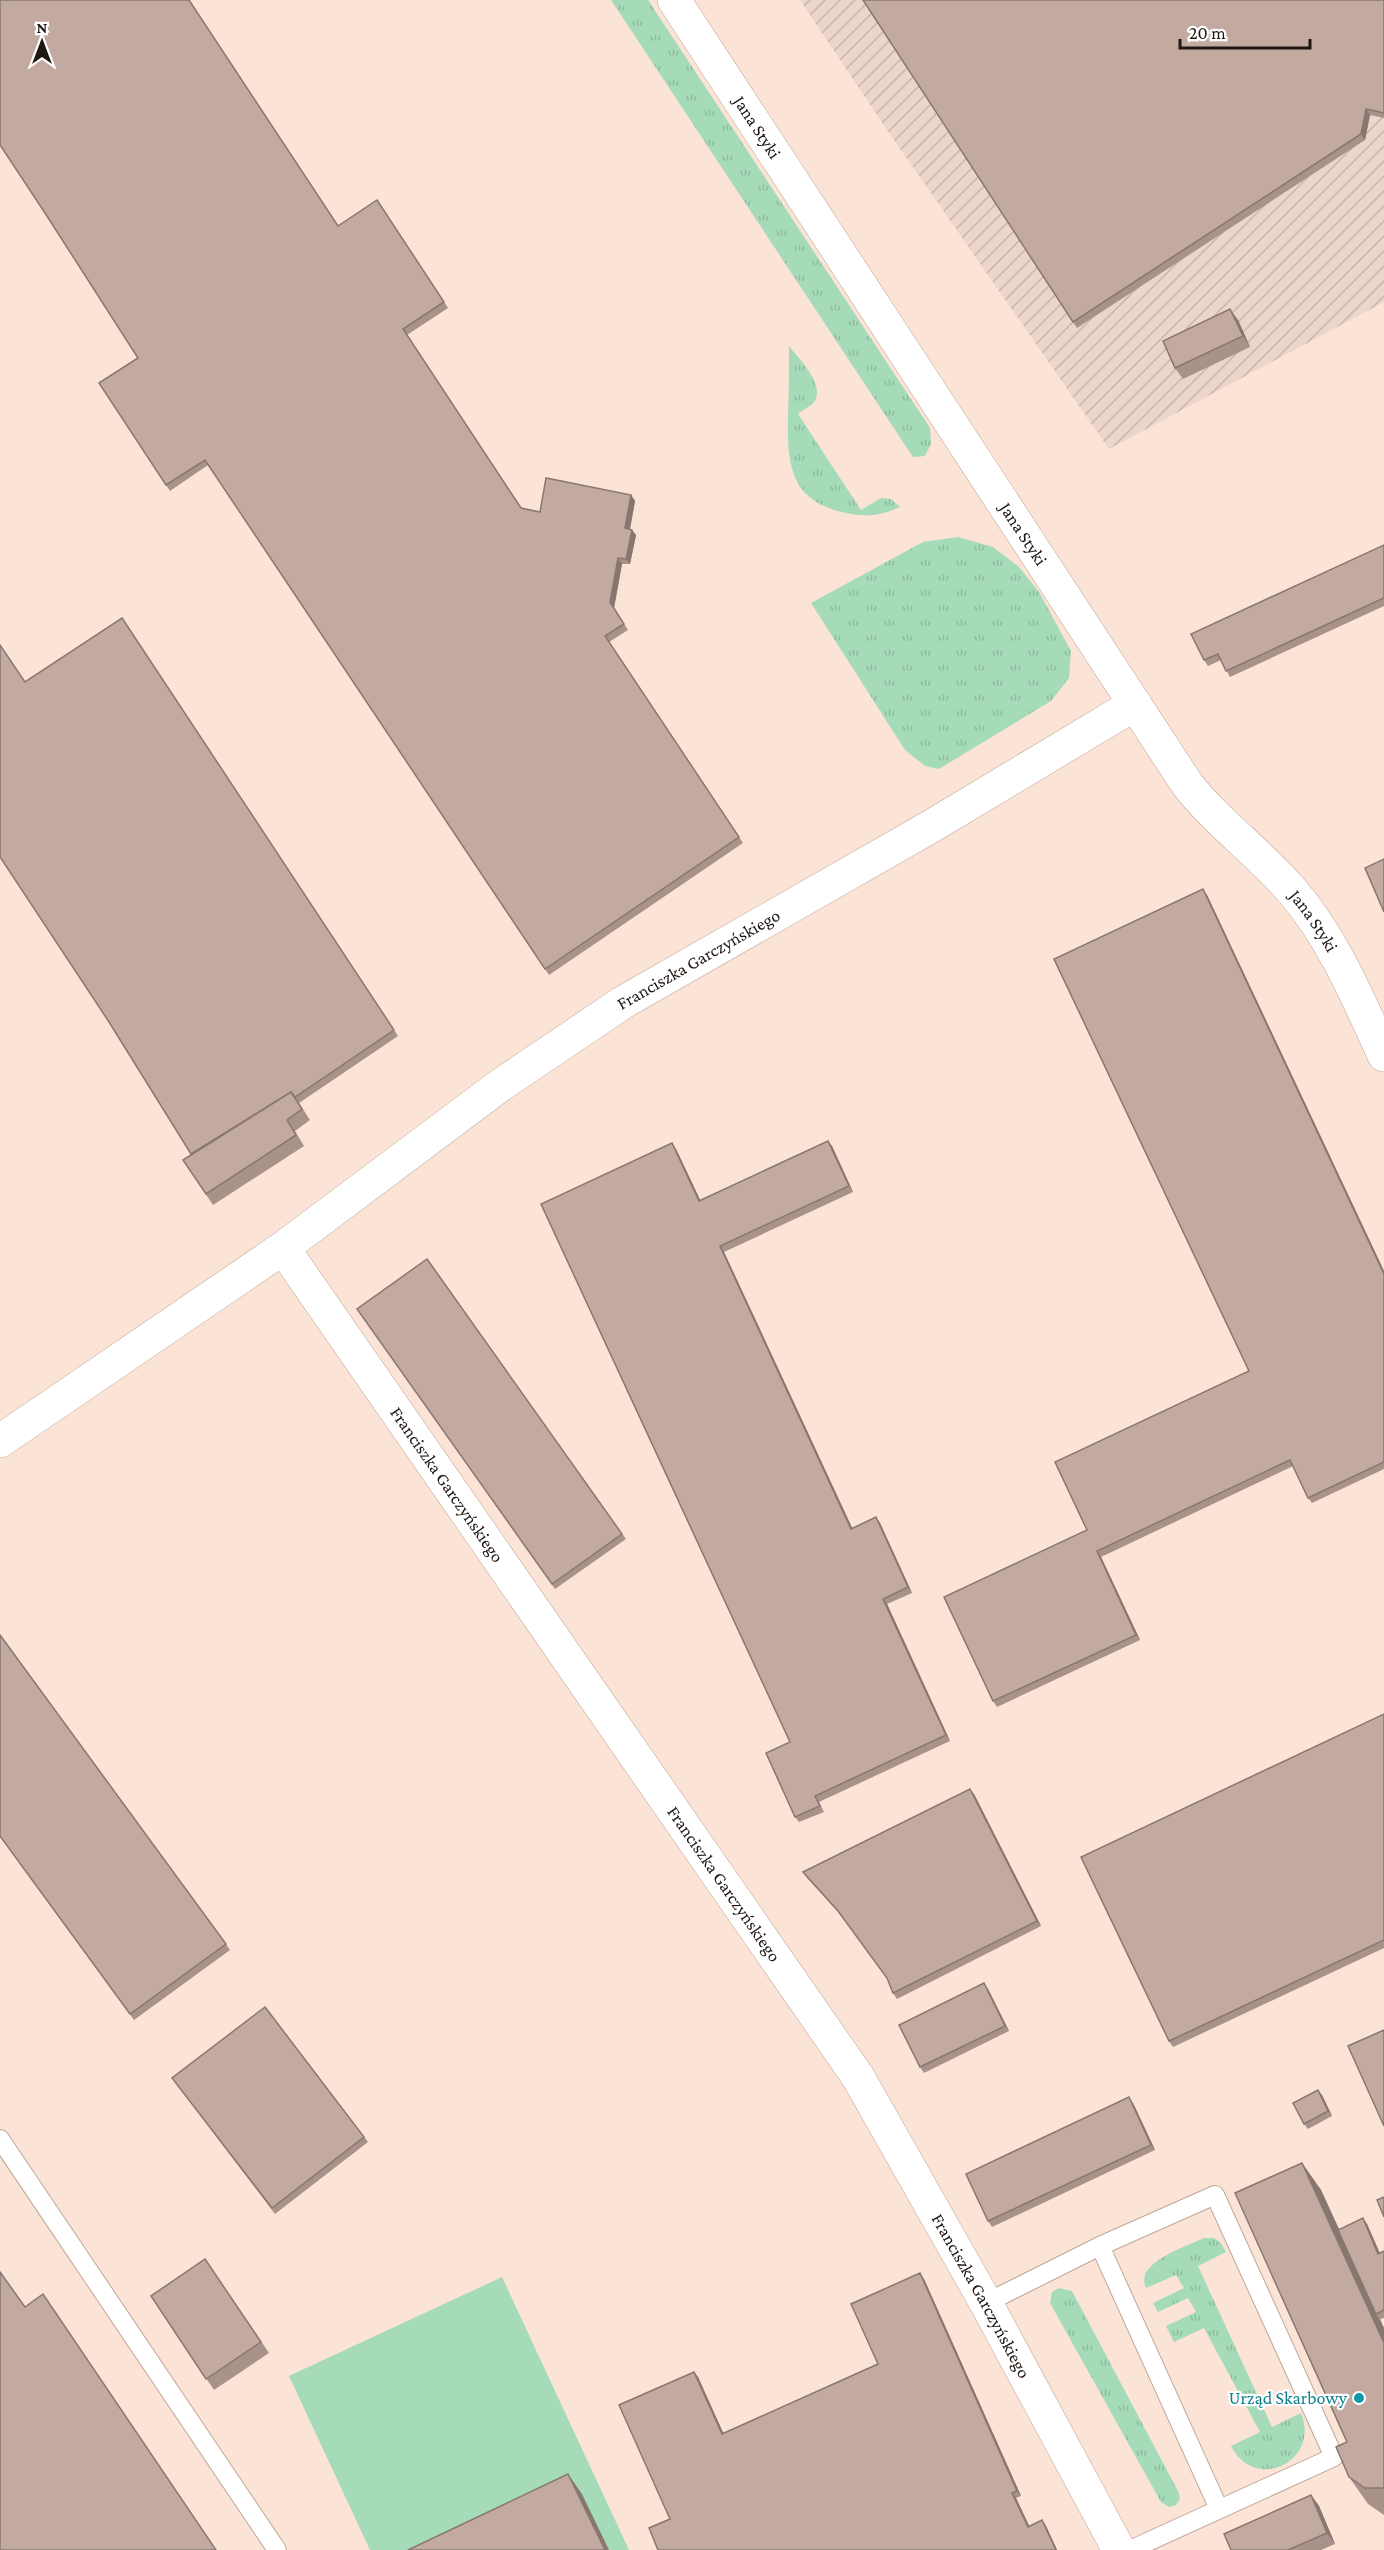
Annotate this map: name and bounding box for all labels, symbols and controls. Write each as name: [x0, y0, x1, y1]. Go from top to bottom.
north arrow: [12, 12, 72, 72]
scale bar: [1180, 12, 1310, 50]
text: N: [37, 19, 48, 36]
text: 20 m: [1189, 23, 1226, 43]
street label: Jana Styki: [728, 90, 785, 163]
street label: Jana Styki: [994, 497, 1051, 569]
street label: Jana Styki: [1284, 884, 1342, 956]
street label: Franciszka Garczyńskiego: [613, 905, 784, 1014]
street label: Franciszka Garczyńskiego: [386, 1403, 508, 1566]
street label: Franciszka Garczyńskiego: [663, 1802, 785, 1966]
street label: Franciszka Garczyńskiego: [928, 2210, 1035, 2382]
place label: Urząd Skarbowy: [1229, 2388, 1348, 2408]
marker: Urząd Skarbowy: [1352, 2391, 1366, 2405]

